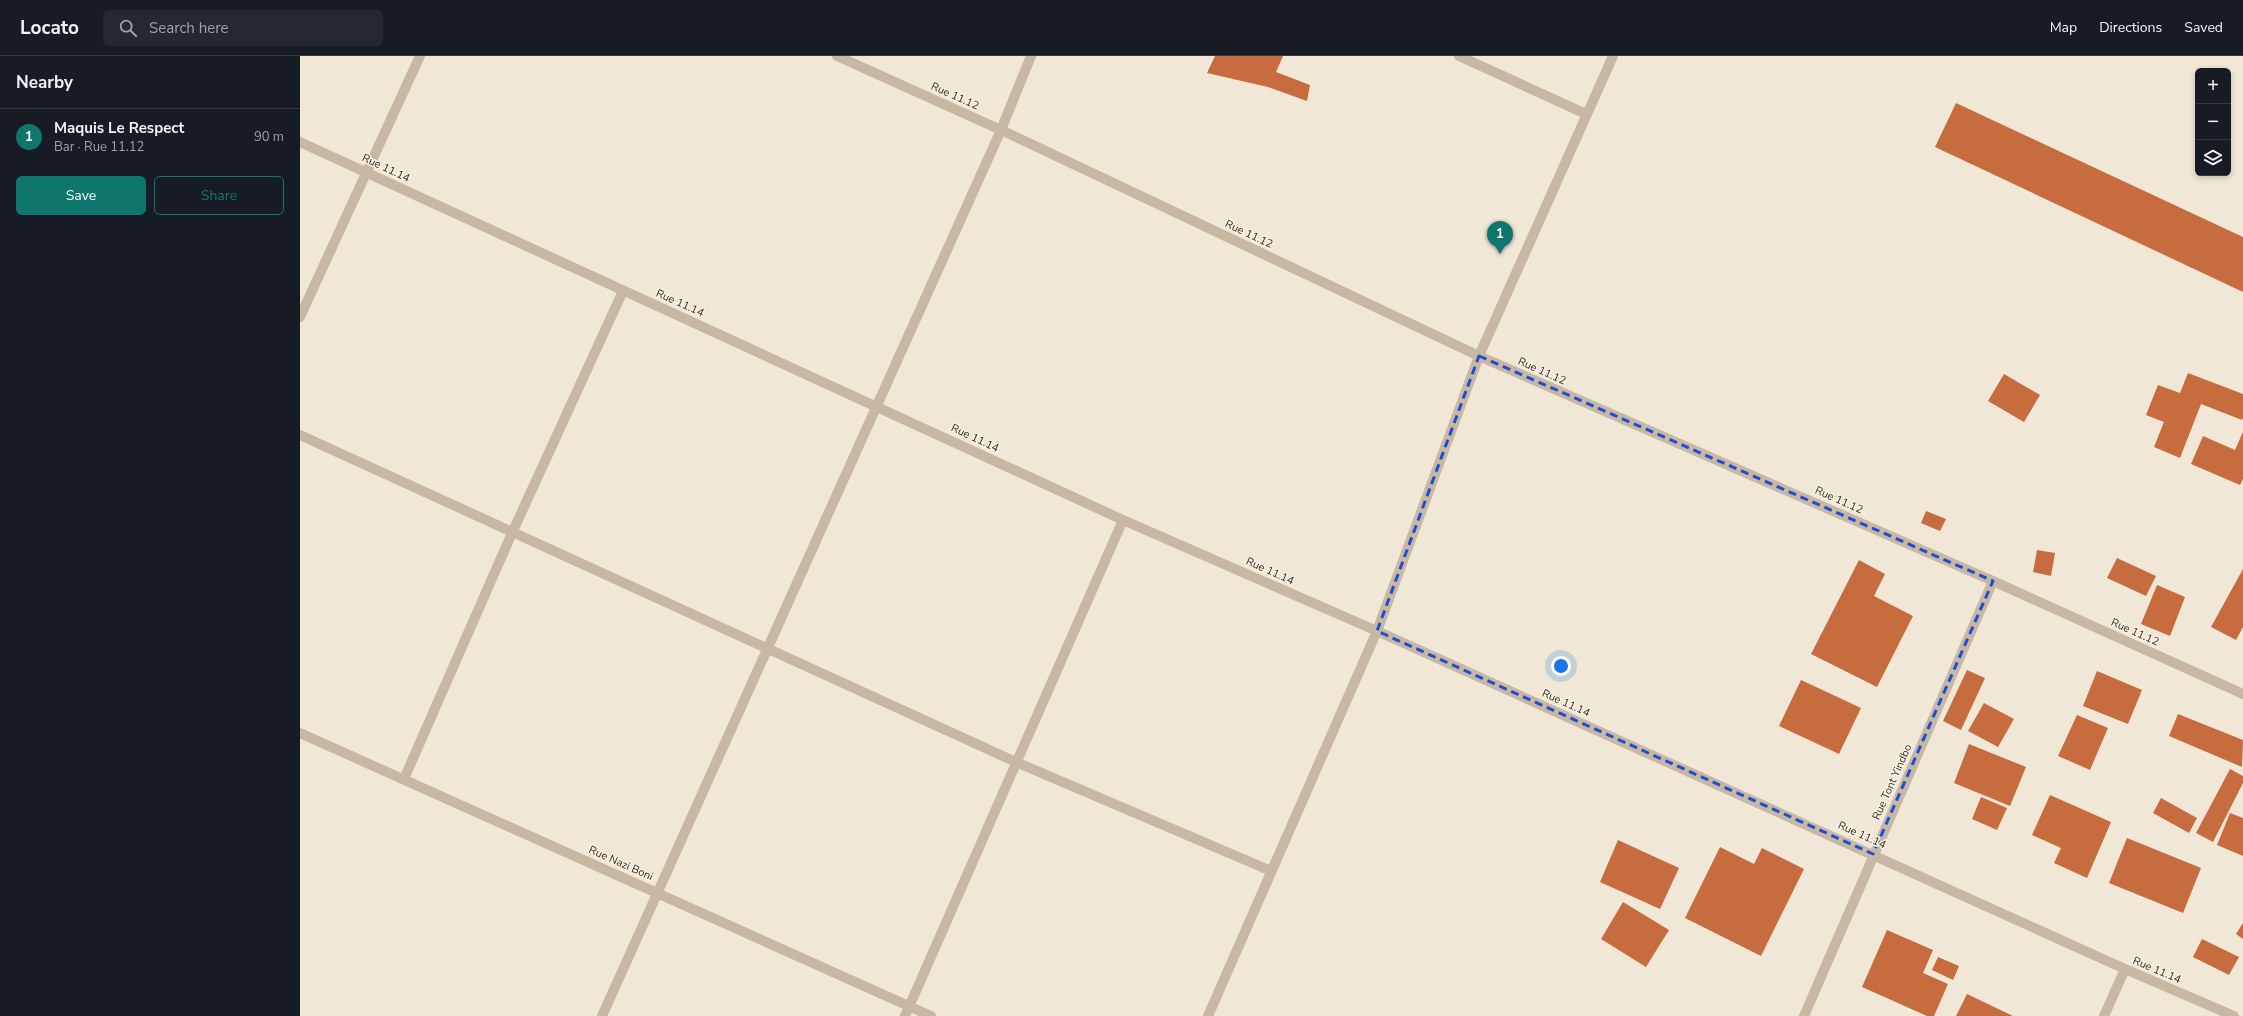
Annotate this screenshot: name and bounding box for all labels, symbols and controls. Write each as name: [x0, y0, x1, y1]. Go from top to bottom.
search box: [103, 10, 383, 46]
text: Locato: [20, 15, 79, 41]
icon: search: [117, 17, 139, 39]
text: Search here: [149, 18, 229, 38]
text: Map: [2050, 18, 2077, 37]
text: Directions: [2099, 18, 2162, 37]
text: Saved: [2184, 18, 2223, 37]
map controls: [2195, 68, 2231, 176]
button: +: [2195, 68, 2231, 104]
text: Nearby: [16, 71, 73, 94]
street label: Rue 11.12: [929, 79, 981, 113]
button: −: [2195, 104, 2231, 140]
text: Maquis Le Respect: [54, 118, 184, 138]
text: 1: [25, 128, 33, 146]
text: 90 m: [254, 128, 284, 146]
text: Bar · Rue 11.12: [54, 138, 144, 156]
button: layers: [2195, 140, 2231, 176]
street label: Rue 11.14: [360, 150, 413, 186]
button: Save: [16, 176, 146, 215]
button: Share: [154, 176, 284, 215]
street label: Rue 11.12: [1223, 216, 1275, 252]
pin: 1: [1487, 221, 1513, 254]
street label: Rue 11.14: [654, 286, 707, 320]
street label: Rue 11.12: [1516, 354, 1568, 388]
street label: Rue 11.14: [949, 420, 1002, 456]
street label: Rue 11.12: [1813, 483, 1865, 517]
street label: Rue 11.14: [1244, 554, 1297, 588]
street label: Rue 11.12: [2109, 615, 2161, 649]
your location: [1551, 656, 1571, 676]
street label: Rue 11.14: [1540, 686, 1593, 720]
street label: Rue Tont Yindbo: [1869, 742, 1915, 822]
street label: Rue 11.14: [1836, 818, 1889, 852]
street label: Rue Nazi Boni: [586, 842, 656, 884]
street label: Rue 11.14: [2131, 953, 2184, 987]

